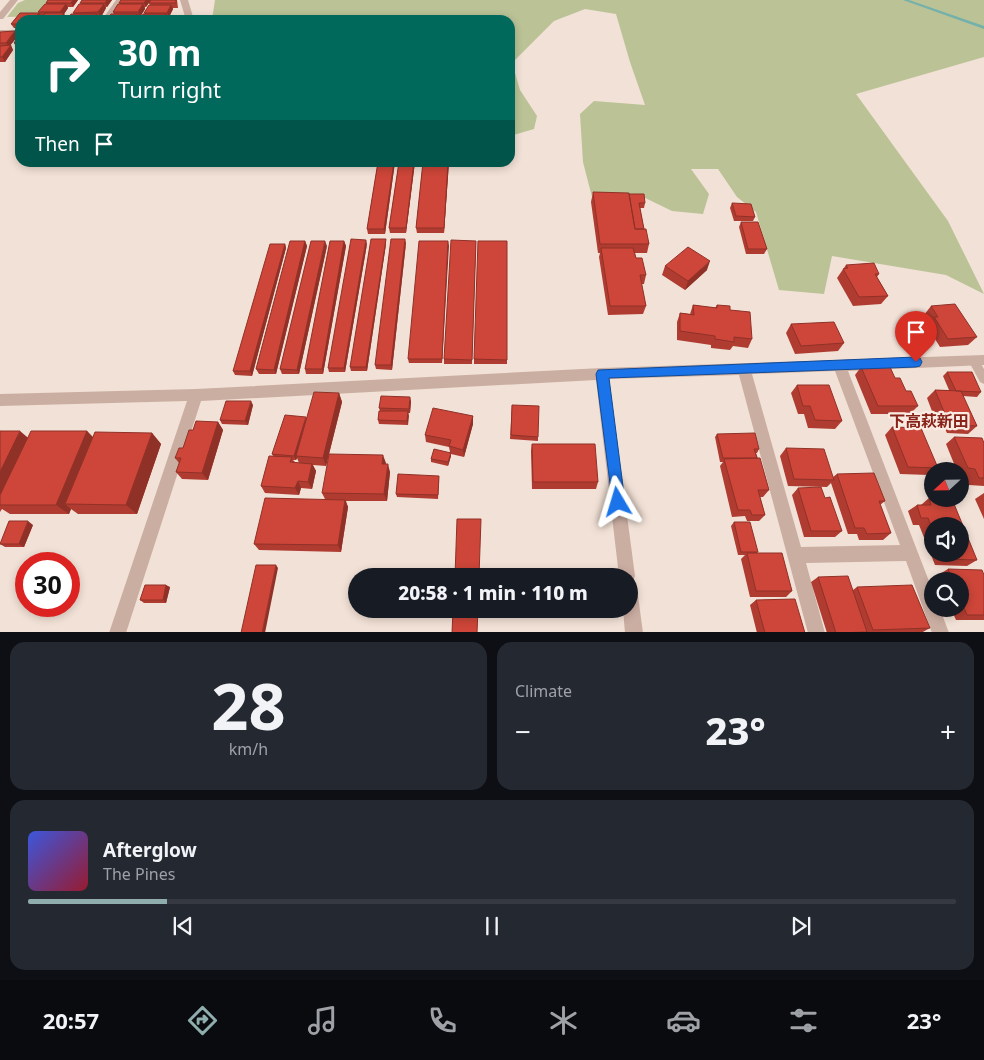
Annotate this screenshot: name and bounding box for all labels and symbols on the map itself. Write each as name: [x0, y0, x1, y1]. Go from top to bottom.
pin: [895, 311, 937, 362]
district label: 下高萩新田: [889, 410, 969, 432]
north arrow: [924, 462, 969, 508]
position arrow: [591, 475, 643, 527]
speed limit sign: 30: [15, 552, 80, 617]

